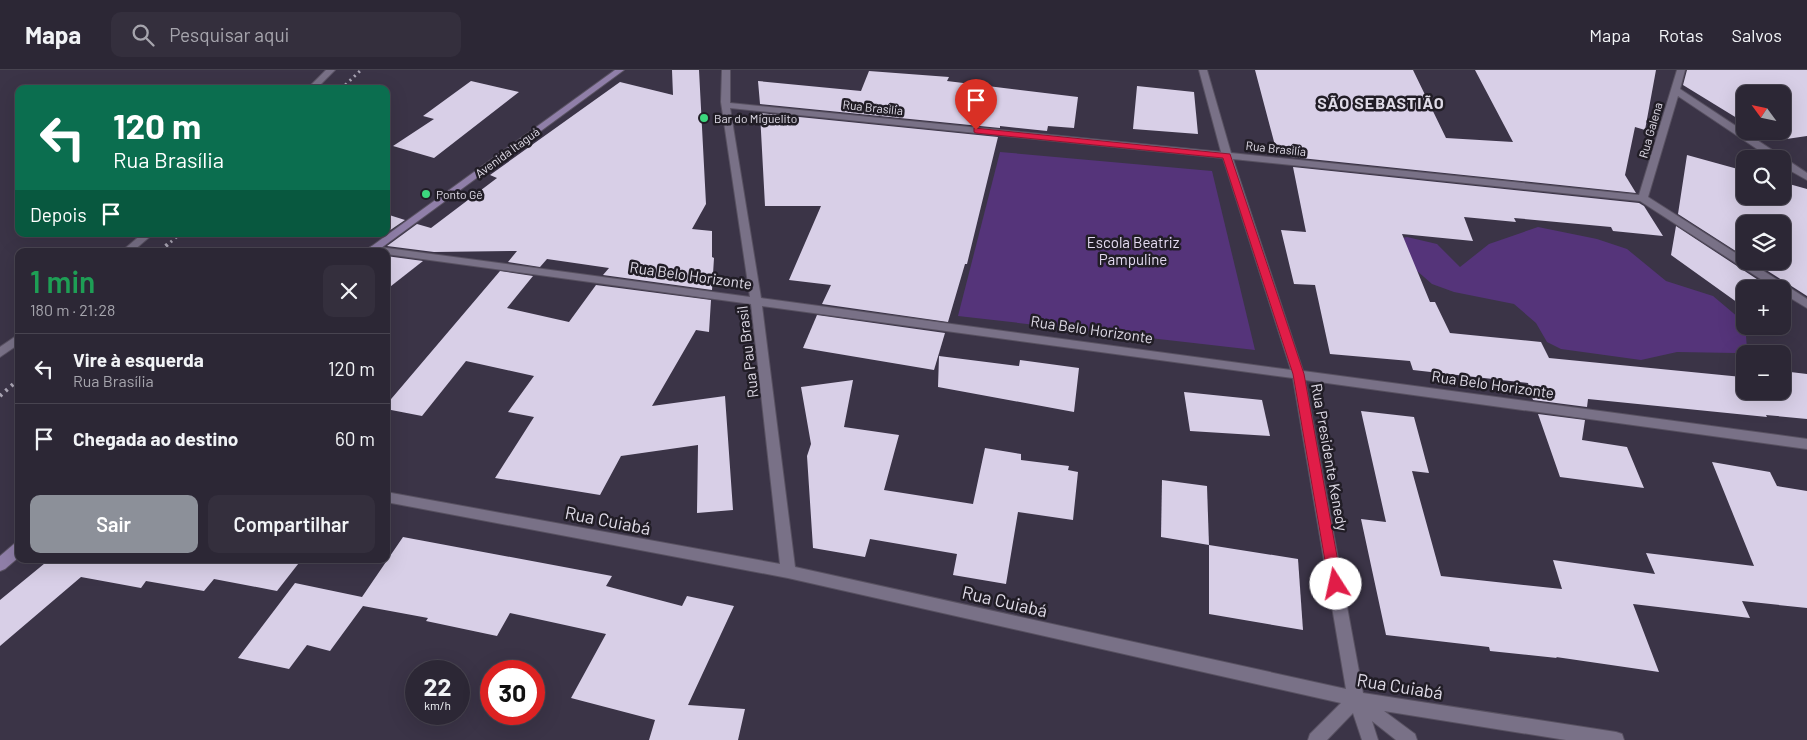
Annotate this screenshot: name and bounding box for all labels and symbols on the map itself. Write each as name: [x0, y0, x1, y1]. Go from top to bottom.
pin: [955, 79, 997, 130]
north arrow: [1736, 85, 1791, 140]
district label: SÃO SEBASTIÃO: [1317, 93, 1445, 112]
street label: Rua Brasília: [842, 97, 904, 117]
street label: Rua Galena: [1635, 100, 1665, 160]
place label: Bar do Miguelito: [714, 111, 797, 125]
marker: Bar do Miguelito: [698, 112, 710, 124]
street label: Avenida Itaguá: [472, 124, 542, 180]
street label: Rua Brasília: [1245, 138, 1307, 158]
place label: Ponto Gê: [436, 187, 483, 201]
marker: Ponto Gê: [420, 188, 432, 200]
park label: Escola Beatriz Pampuline: [1087, 233, 1180, 268]
street label: Rua Belo Horizonte: [629, 258, 753, 292]
street label: Rua Pau Brasil: [732, 305, 762, 399]
street label: Rua Belo Horizonte: [1030, 312, 1154, 346]
street label: Rua Belo Horizonte: [1431, 367, 1555, 401]
street label: Rua Presidente Kenedy: [1308, 382, 1352, 532]
street label: Rua Cuiabá: [563, 501, 653, 539]
position arrow: [1309, 557, 1361, 609]
street label: Rua Cuiabá: [960, 581, 1050, 621]
speed limit sign: 30: [480, 660, 545, 725]
street label: Rua Cuiabá: [1355, 668, 1445, 704]

